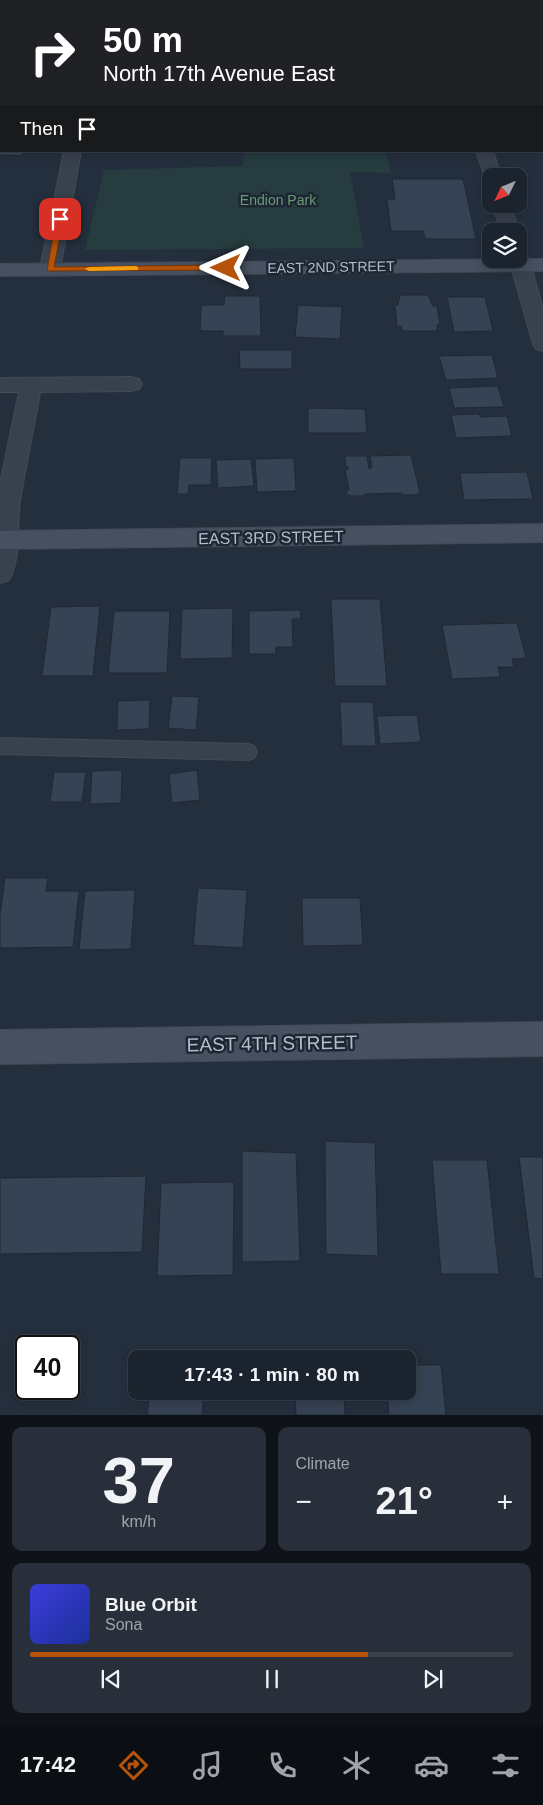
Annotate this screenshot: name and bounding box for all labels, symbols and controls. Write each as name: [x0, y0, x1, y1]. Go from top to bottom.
icon: right: [20, 20, 85, 85]
text: 50 m: [103, 20, 183, 59]
text: North 17th Avenue East: [103, 61, 335, 86]
icon: arrive: [73, 115, 101, 143]
text: Then: [20, 118, 63, 139]
north arrow: [482, 168, 528, 212]
map controls: [482, 168, 527, 268]
park label: Endion Park: [240, 192, 317, 208]
pin: [39, 198, 81, 240]
icon: arrive: [46, 205, 74, 233]
button: layers: [482, 223, 527, 268]
position arrow: [199, 241, 251, 293]
street label: EAST 2ND STREET: [267, 258, 395, 276]
street label: EAST 3RD STREET: [198, 528, 344, 547]
street label: EAST 4TH STREET: [186, 1032, 358, 1055]
speed limit sign: 40: [15, 1335, 80, 1400]
text: 17:43 · 1 min · 80 m: [184, 1364, 360, 1385]
text: 37: [103, 1444, 175, 1517]
text: Climate: [296, 1455, 350, 1472]
text: 21°: [376, 1480, 433, 1522]
text: −: [296, 1486, 312, 1517]
text: +: [497, 1486, 513, 1517]
text: km/h: [121, 1513, 156, 1530]
text: Blue Orbit: [105, 1594, 197, 1615]
text: Sona: [105, 1616, 142, 1633]
icon: previous: [97, 1665, 125, 1693]
icon: pause: [258, 1665, 286, 1693]
icon: next: [419, 1665, 447, 1693]
icon: directions: [116, 1748, 151, 1783]
icon: music: [190, 1748, 225, 1783]
icon: phone: [265, 1748, 300, 1783]
icon: climate: [339, 1748, 374, 1783]
icon: car: [414, 1748, 449, 1783]
icon: filters: [488, 1748, 523, 1783]
text: 17:42: [20, 1752, 76, 1777]

